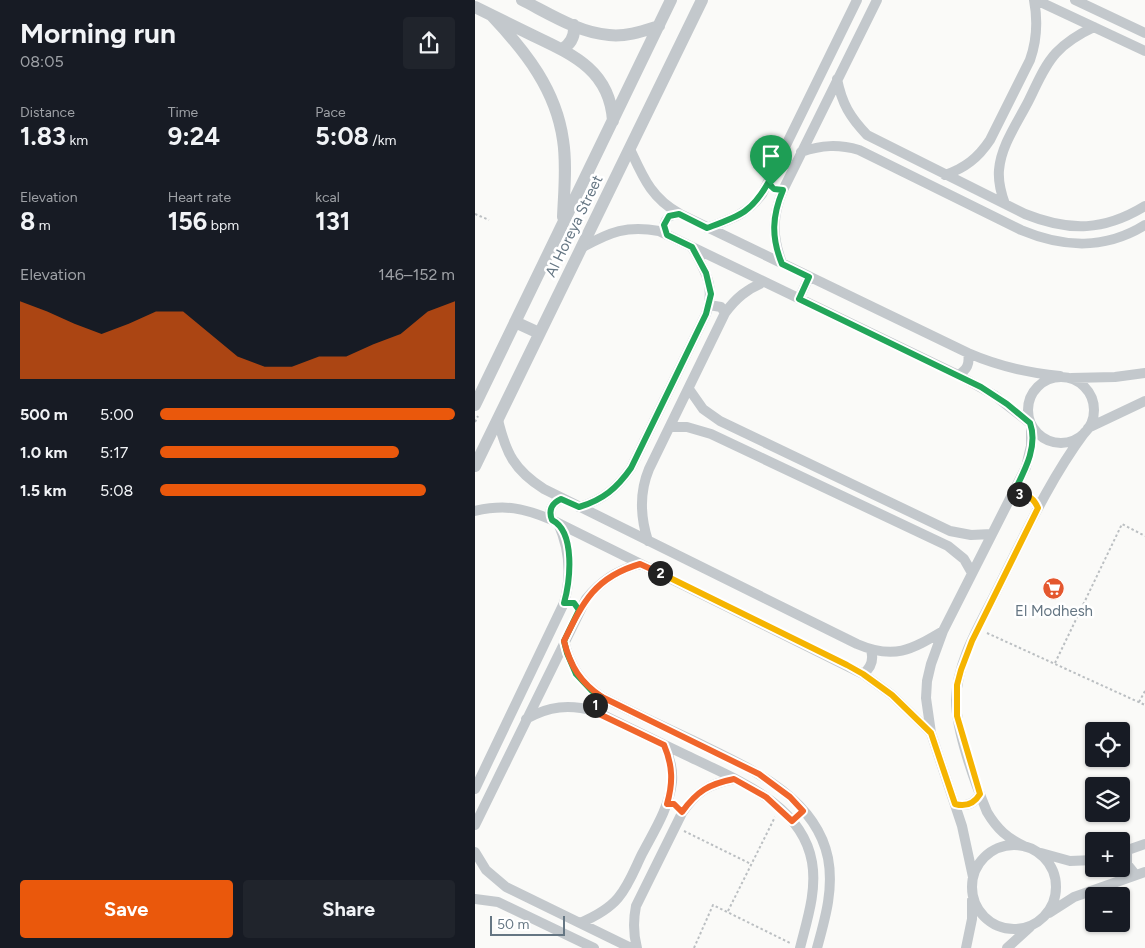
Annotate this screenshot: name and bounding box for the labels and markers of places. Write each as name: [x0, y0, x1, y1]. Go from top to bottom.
pin: [750, 135, 792, 186]
pin: 3: [1007, 482, 1031, 506]
pin: 2: [647, 560, 673, 586]
supermarket icon: El Modhesh: [1042, 576, 1066, 600]
place label: El Modhesh: [1015, 602, 1093, 620]
pin: 1: [583, 692, 607, 718]

